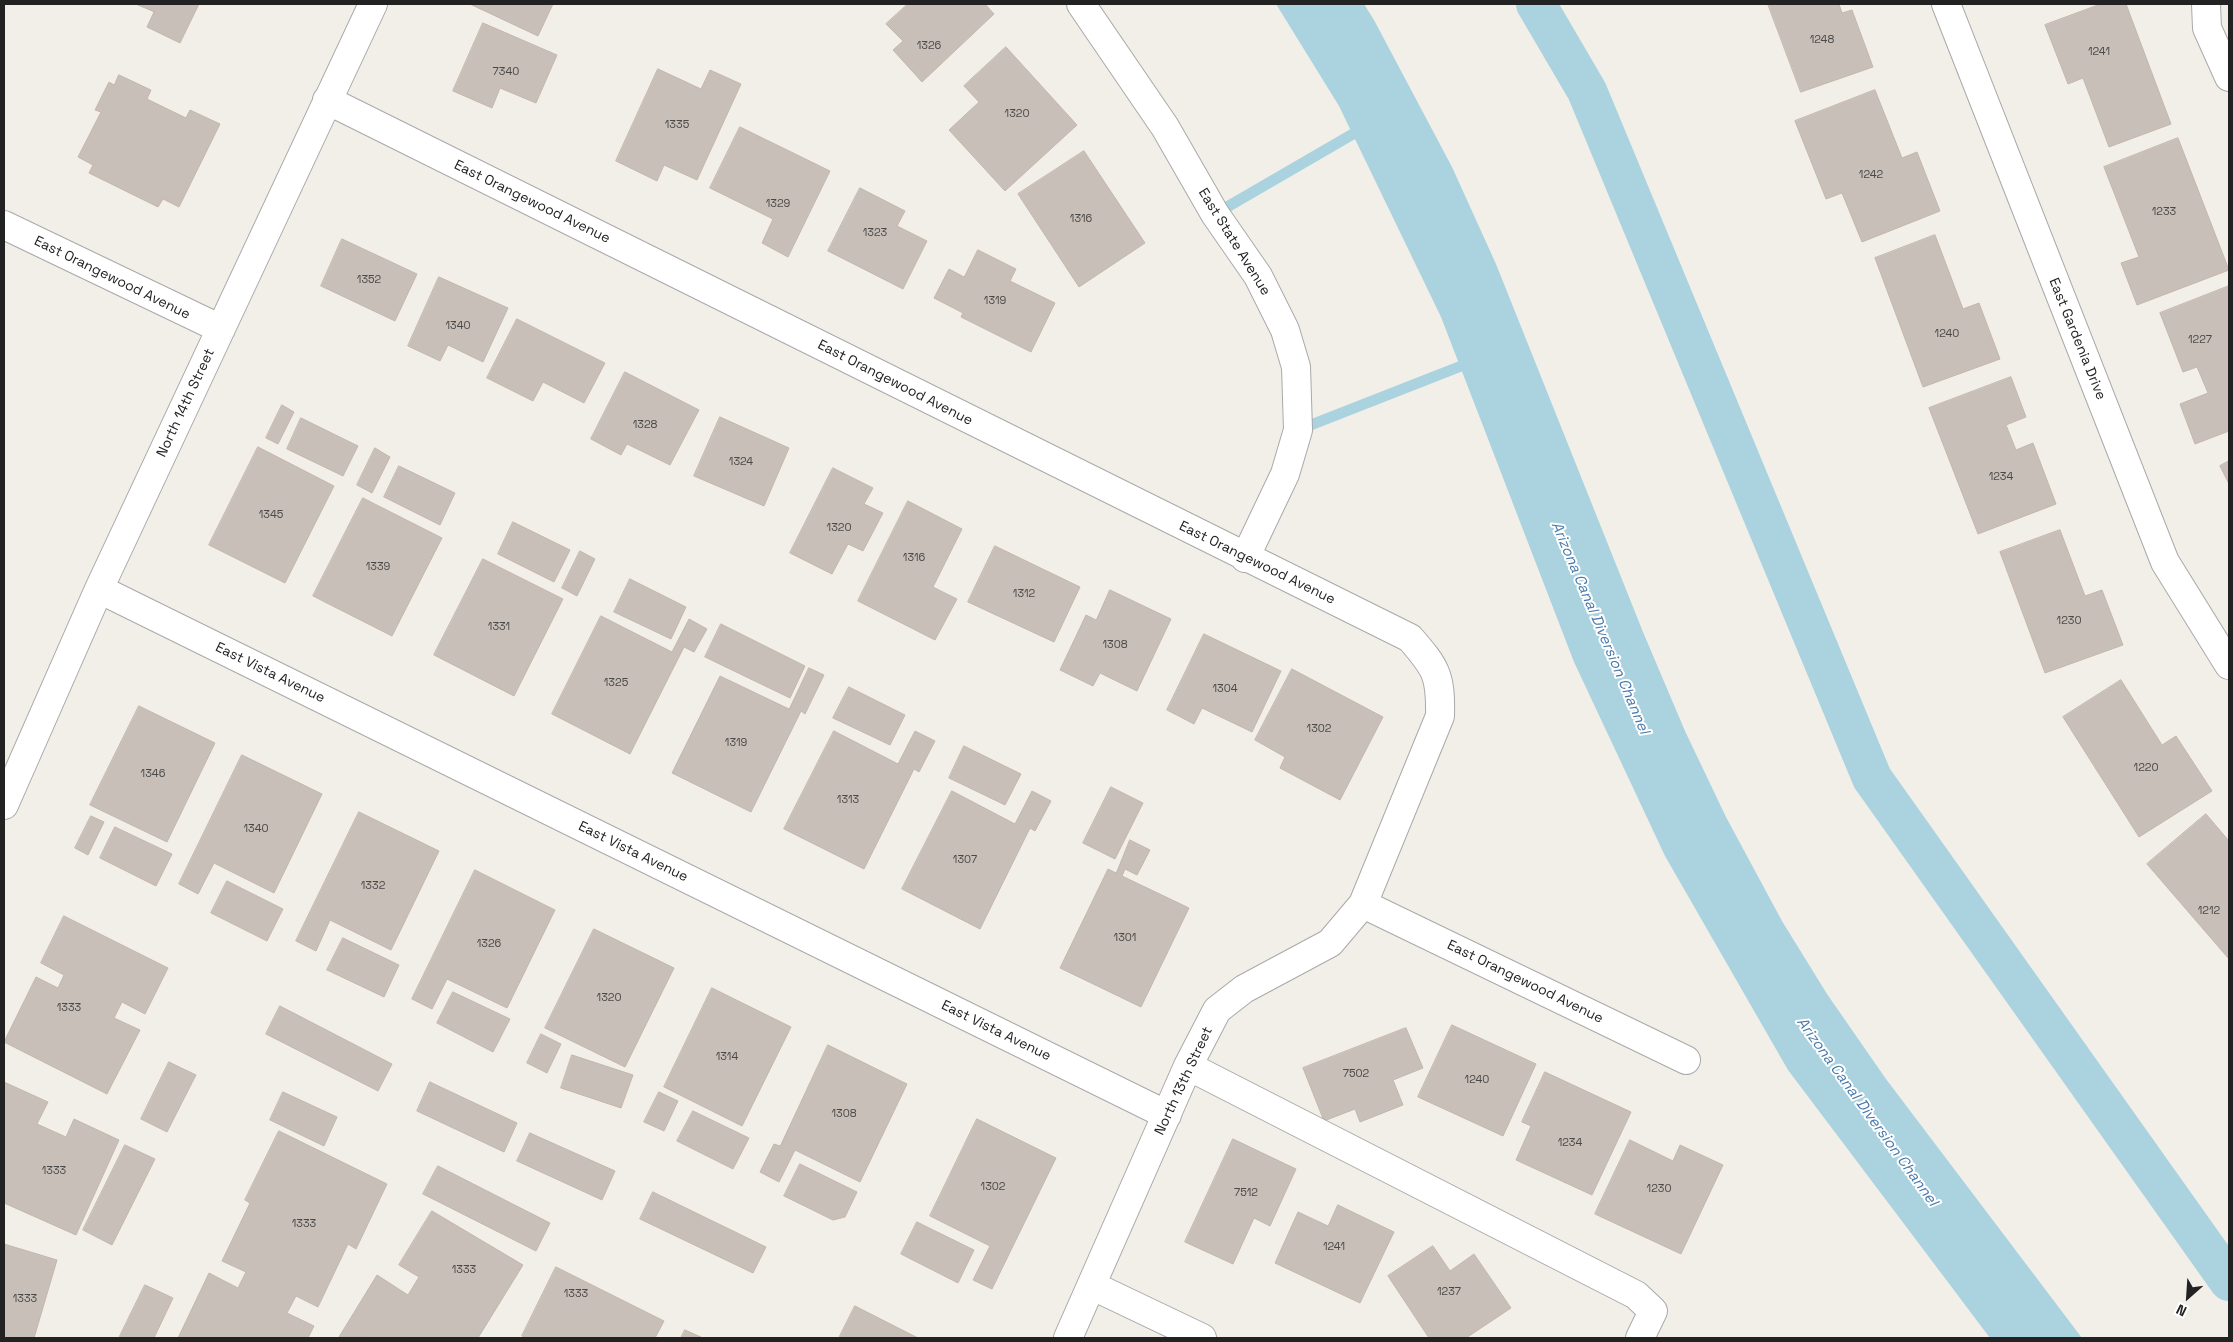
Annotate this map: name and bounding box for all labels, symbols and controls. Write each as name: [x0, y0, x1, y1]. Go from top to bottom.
house number: 1248: [1810, 33, 1834, 47]
house number: 1326: [917, 39, 941, 53]
house number: 1241: [2088, 45, 2110, 59]
house number: 7340: [493, 65, 519, 79]
house number: 1320: [1005, 107, 1029, 121]
house number: 1335: [665, 118, 689, 132]
street label: East Orangewood Avenue: [451, 157, 613, 247]
house number: 1242: [1859, 168, 1883, 182]
street label: East State Avenue: [1194, 185, 1274, 299]
house number: 1329: [766, 197, 790, 211]
house number: 1233: [2152, 205, 2176, 219]
house number: 1316: [1070, 212, 1092, 226]
house number: 1323: [863, 226, 887, 240]
street label: East Orangewood Avenue: [31, 233, 193, 323]
house number: 1352: [357, 273, 381, 287]
street label: East Gardenia Drive: [2045, 276, 2109, 402]
house number: 1319: [984, 294, 1006, 308]
house number: 1340: [445, 319, 471, 333]
house number: 1240: [1935, 327, 1959, 341]
house number: 1227: [2188, 333, 2212, 347]
street label: East Orangewood Avenue: [815, 337, 975, 429]
street label: North 14th Street: [153, 346, 219, 460]
house number: 1328: [633, 418, 657, 432]
house number: 1324: [729, 455, 753, 469]
house number: 1234: [1989, 470, 2013, 484]
house number: 1345: [259, 508, 283, 522]
street label: East Orangewood Avenue: [1176, 518, 1338, 608]
water label: Arizona Canal Diversion Channel: [1547, 519, 1653, 737]
house number: 1320: [827, 521, 851, 535]
house number: 1316: [903, 551, 925, 565]
house number: 1339: [366, 560, 390, 574]
house number: 1312: [1013, 587, 1035, 601]
house number: 1230: [2057, 614, 2081, 628]
house number: 1331: [488, 620, 510, 634]
house number: 1308: [1102, 638, 1128, 652]
street label: East Vista Avenue: [212, 639, 328, 707]
house number: 1325: [604, 676, 628, 690]
house number: 1304: [1212, 682, 1238, 696]
house number: 1302: [1307, 722, 1331, 736]
house number: 1319: [725, 736, 747, 750]
house number: 1220: [2134, 761, 2158, 775]
house number: 1346: [141, 767, 165, 781]
house number: 1313: [837, 793, 859, 807]
street label: East Vista Avenue: [575, 818, 691, 886]
house number: 1340: [243, 822, 269, 836]
house number: 1307: [953, 853, 977, 867]
house number: 1332: [361, 879, 385, 893]
house number: 1212: [2198, 904, 2220, 918]
house number: 1301: [1114, 931, 1136, 945]
house number: 1326: [477, 937, 501, 951]
street label: East Orangewood Avenue: [1444, 937, 1606, 1027]
house number: 1320: [597, 991, 621, 1005]
street label: East Vista Avenue: [938, 997, 1054, 1065]
house number: 1333: [57, 1001, 81, 1015]
water label: Arizona Canal Diversion Channel: [1792, 1014, 1942, 1210]
street label: North 13th Street: [1152, 1024, 1216, 1138]
house number: 1314: [716, 1050, 738, 1064]
house number: 7502: [1343, 1067, 1369, 1081]
house number: 1240: [1465, 1073, 1489, 1087]
house number: 1308: [831, 1107, 857, 1121]
house number: 1234: [1558, 1136, 1582, 1150]
house number: 1333: [42, 1164, 66, 1178]
house number: 1302: [981, 1180, 1005, 1194]
house number: 1230: [1647, 1182, 1671, 1196]
house number: 7512: [1234, 1186, 1258, 1200]
house number: 1333: [292, 1217, 316, 1231]
house number: 1241: [1323, 1240, 1345, 1254]
house number: 1333: [452, 1263, 476, 1277]
north arrow: [2163, 1272, 2213, 1322]
house number: 1237: [1437, 1285, 1461, 1299]
house number: 1333: [564, 1287, 588, 1301]
house number: 1333: [13, 1292, 37, 1306]
text: N: [2173, 1300, 2190, 1321]

